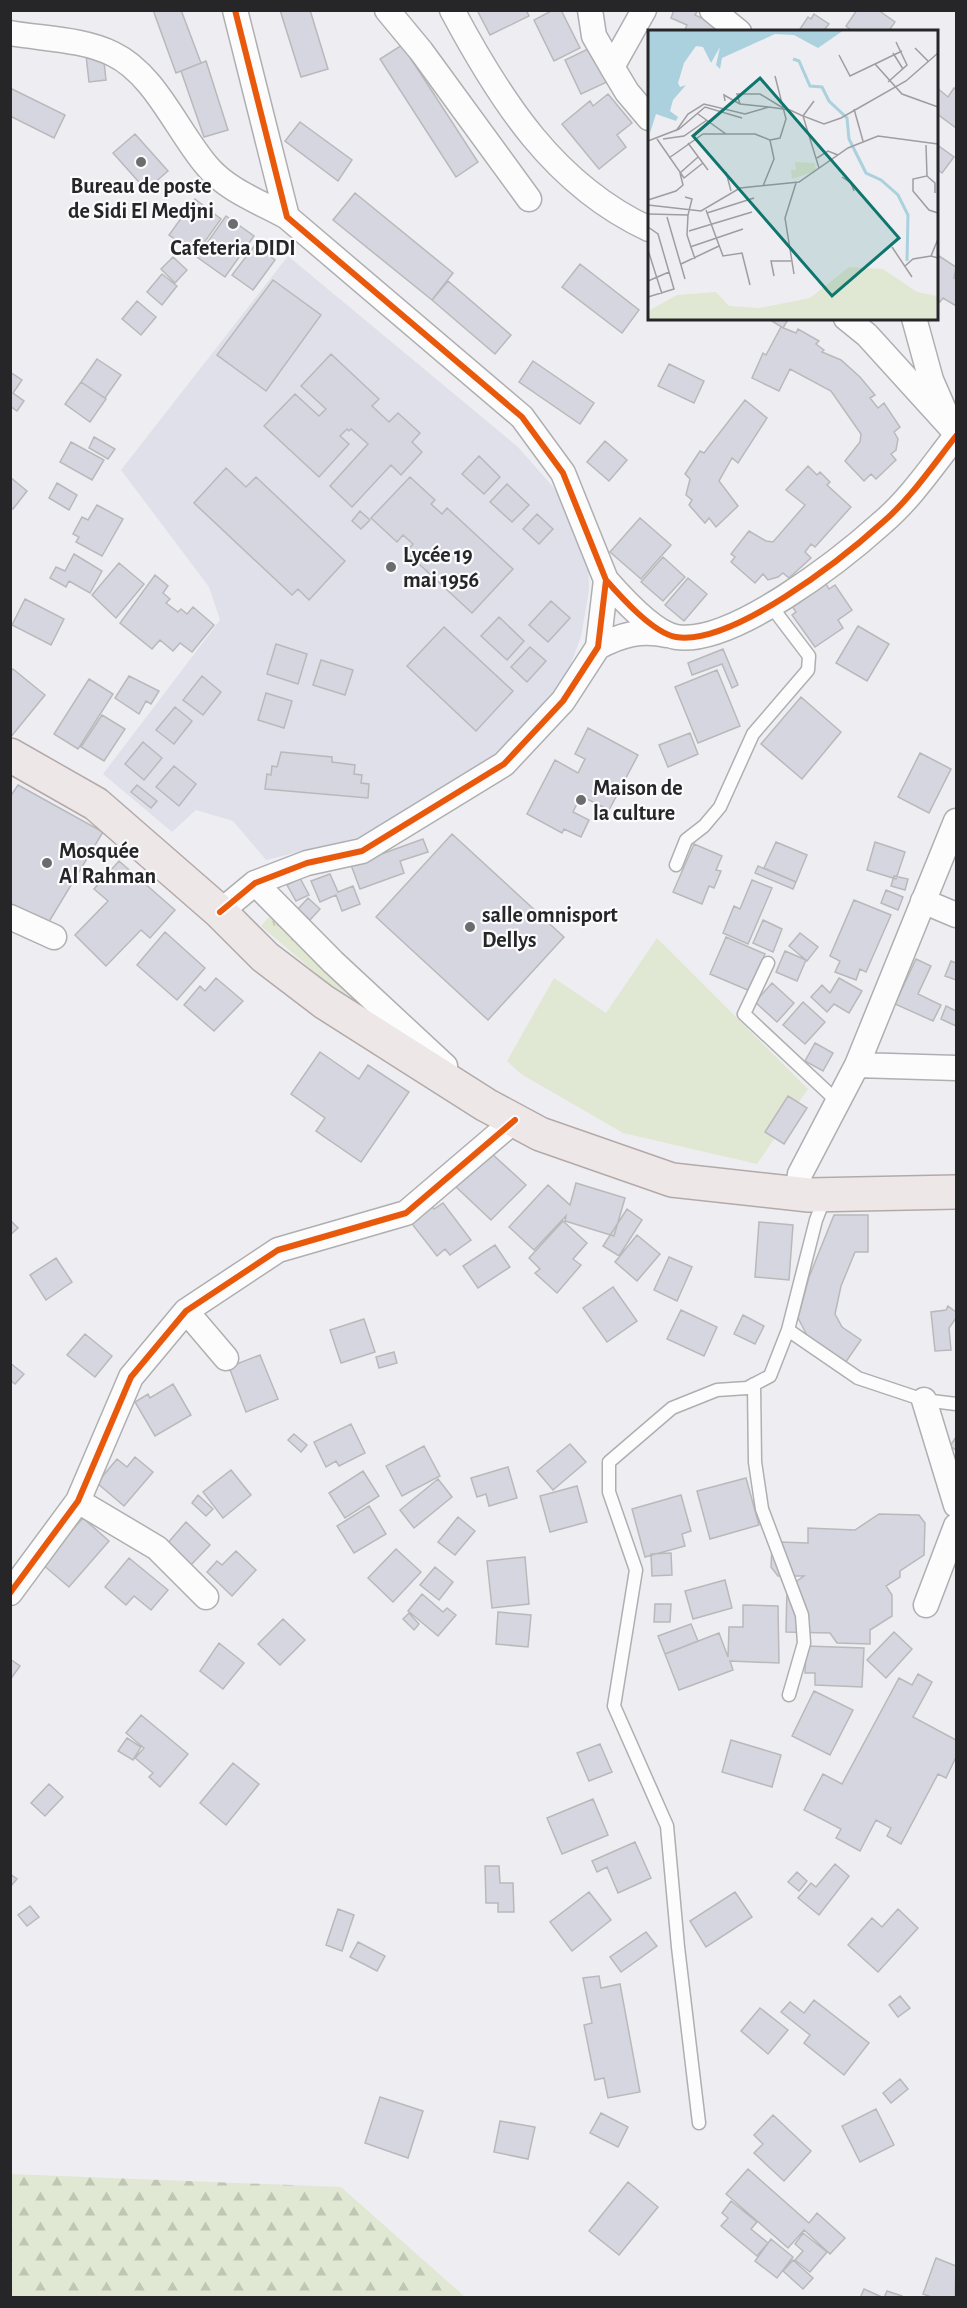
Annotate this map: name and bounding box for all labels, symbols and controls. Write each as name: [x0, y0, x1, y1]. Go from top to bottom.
inset map: [648, 30, 937, 320]
marker: Bureau de poste de Sidi El Medjni: [134, 155, 148, 169]
place label: Bureau de poste de Sidi El Medjni: [68, 175, 214, 223]
marker: Cafeteria DIDI: [226, 217, 240, 231]
place label: Cafeteria DIDI: [170, 237, 296, 259]
place label: Lycée 19 mai 1956: [403, 544, 479, 591]
marker: Lycée 19 mai 1956: [384, 560, 398, 574]
place label: Maison de la culture: [593, 777, 683, 824]
marker: Maison de la culture: [574, 793, 588, 807]
place label: Mosquée Al Rahman: [59, 840, 156, 887]
marker: Mosquée Al Rahman: [40, 856, 54, 870]
place label: salle omnisport Dellys: [482, 904, 618, 952]
marker: salle omnisport Dellys: [463, 920, 477, 934]

